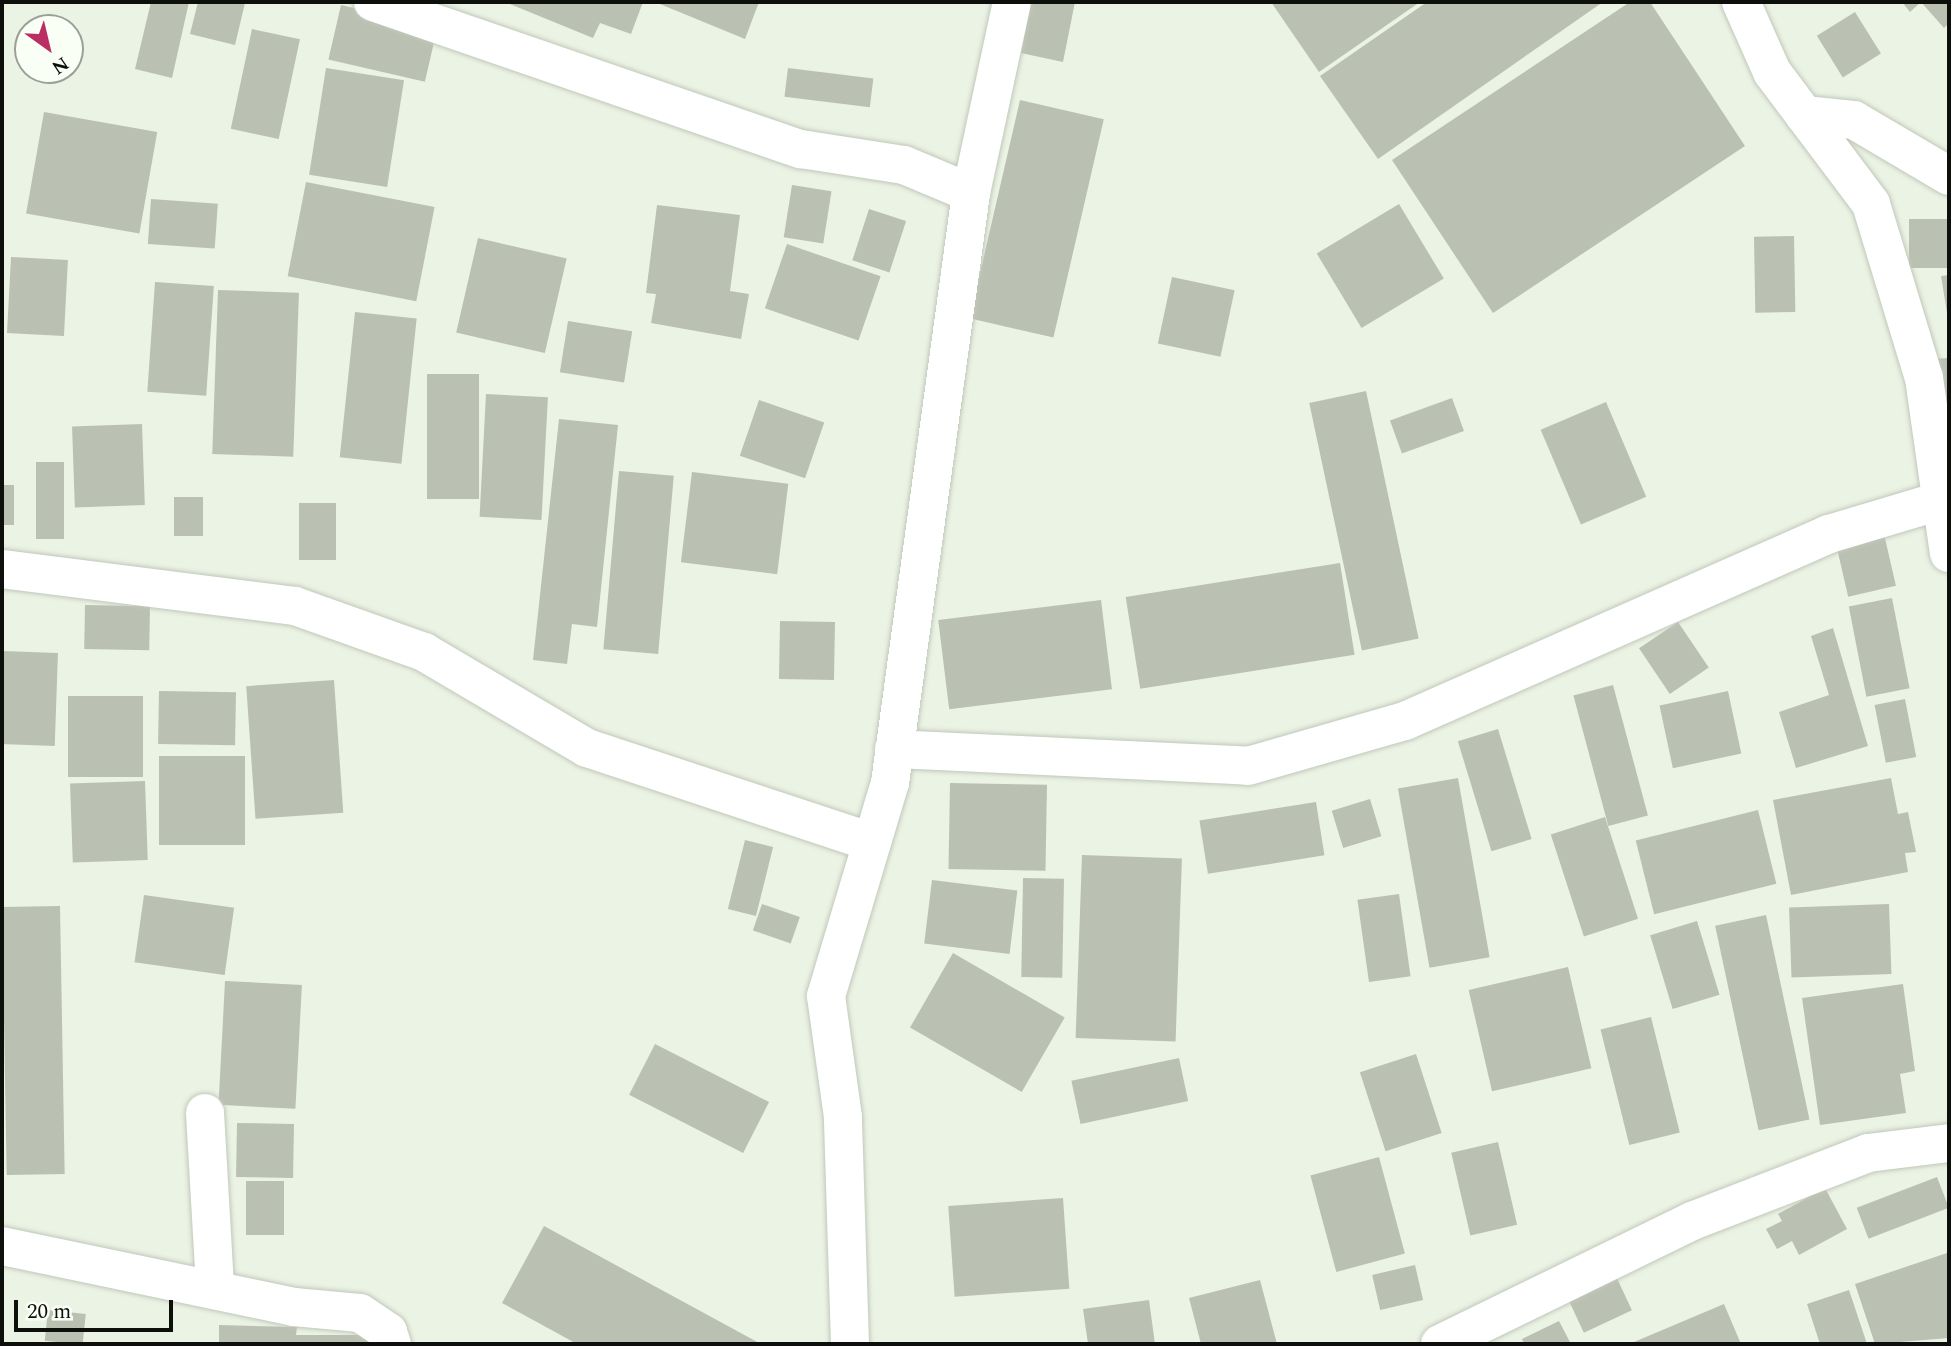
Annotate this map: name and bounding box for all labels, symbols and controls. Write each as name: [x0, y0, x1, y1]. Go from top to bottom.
north arrow: [14, 14, 84, 84]
text: N: [45, 49, 74, 82]
scale bar: [18, 1286, 177, 1330]
text: 20 m: [27, 1296, 71, 1328]

